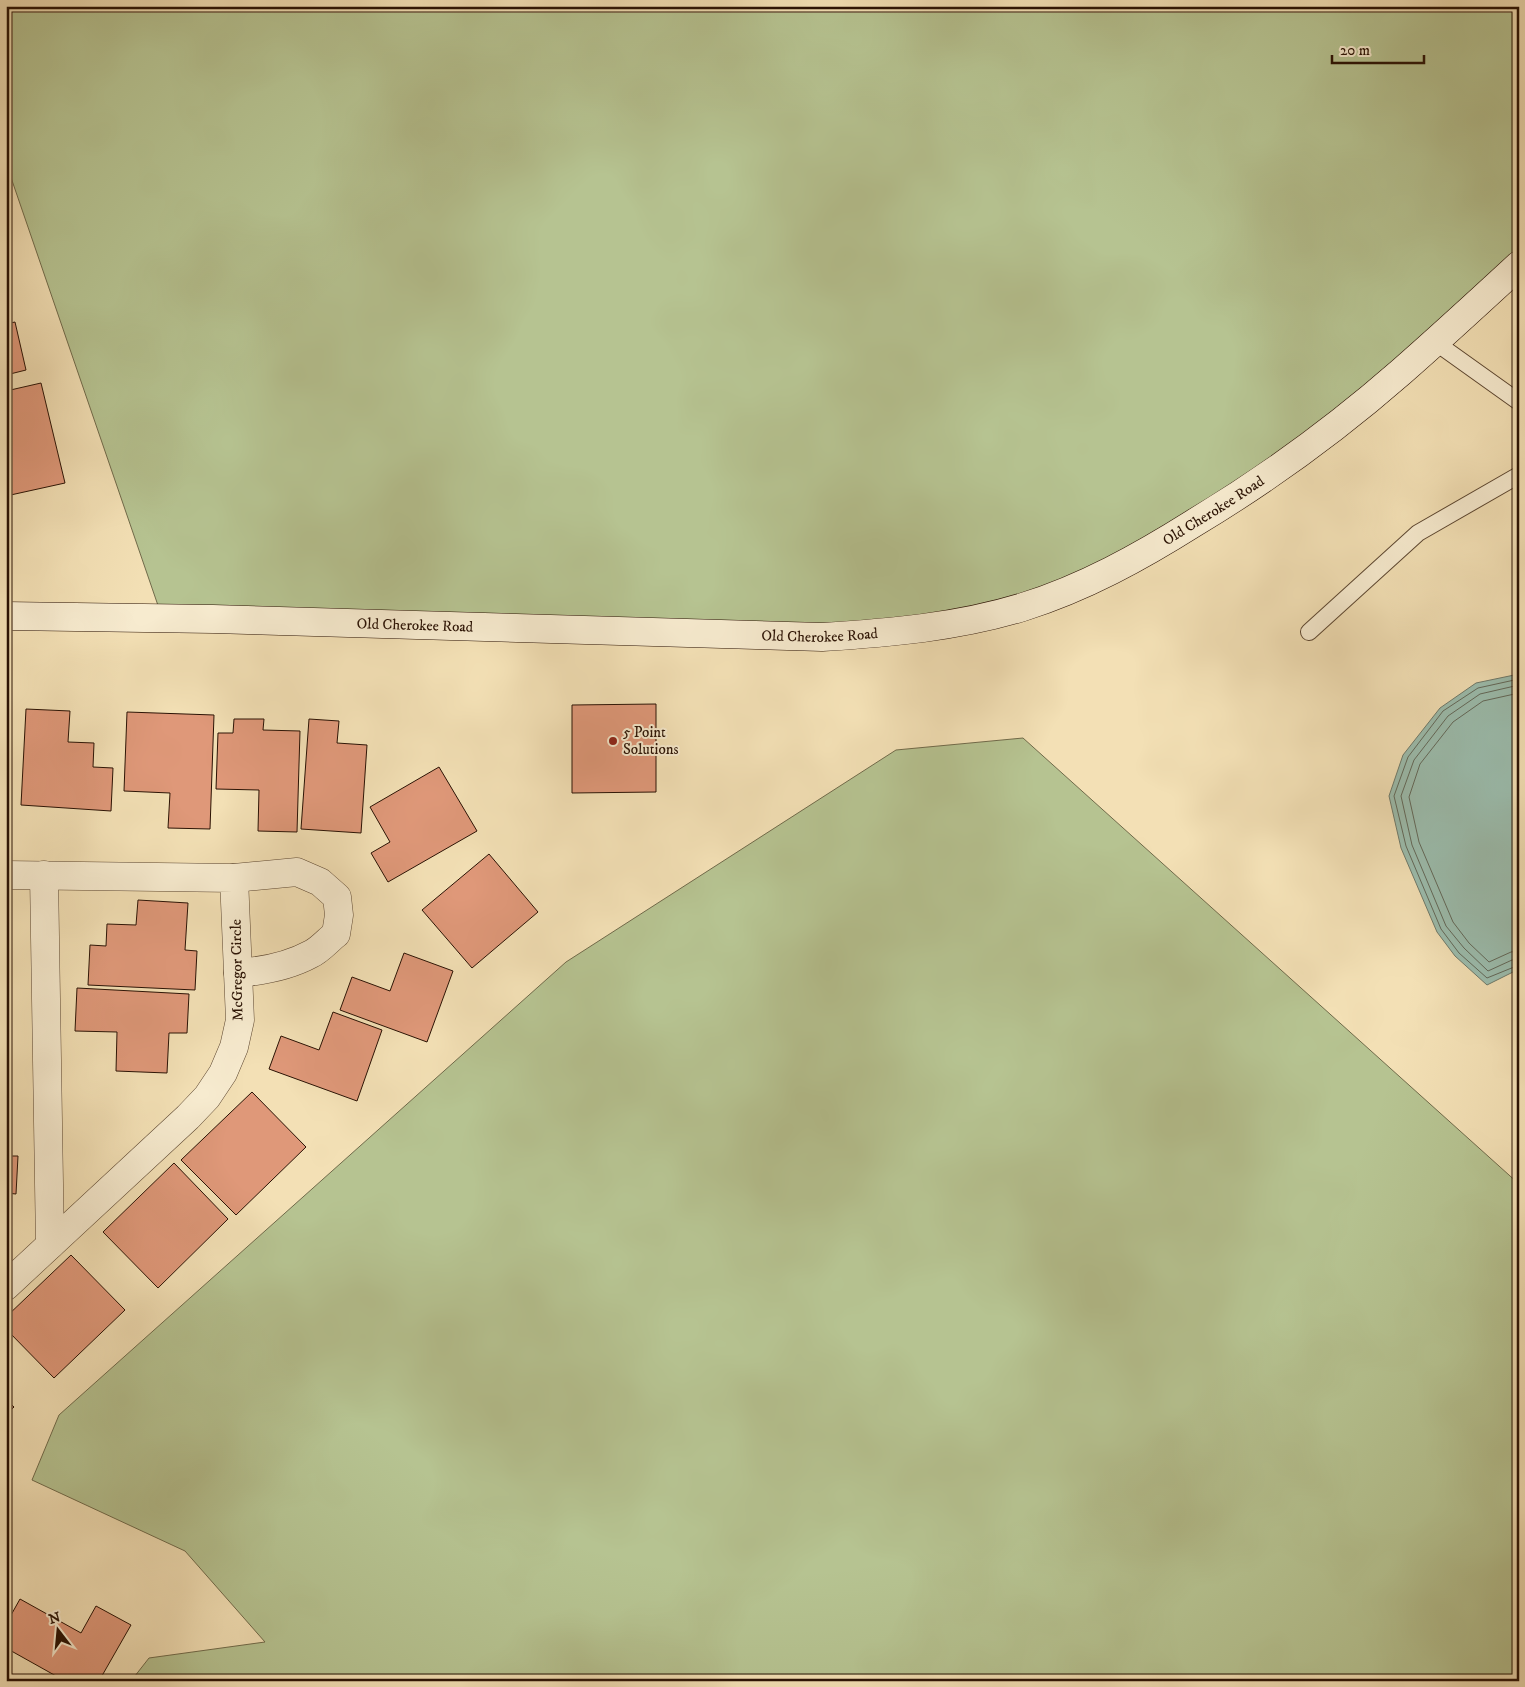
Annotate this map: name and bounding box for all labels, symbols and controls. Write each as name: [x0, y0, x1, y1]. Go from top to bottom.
scale bar: [1332, 32, 1425, 64]
text: 20 m: [1340, 41, 1370, 60]
street label: Old Cherokee Road: [1159, 471, 1268, 550]
street label: Old Cherokee Road: [356, 614, 474, 636]
street label: Old Cherokee Road: [761, 623, 879, 647]
place label: 5 Point Solutions: [623, 723, 679, 759]
marker: 5 Point Solutions: [607, 735, 619, 747]
street label: McGregor Circle: [227, 919, 247, 1021]
north arrow: [32, 1604, 82, 1654]
text: N: [47, 1608, 63, 1629]

